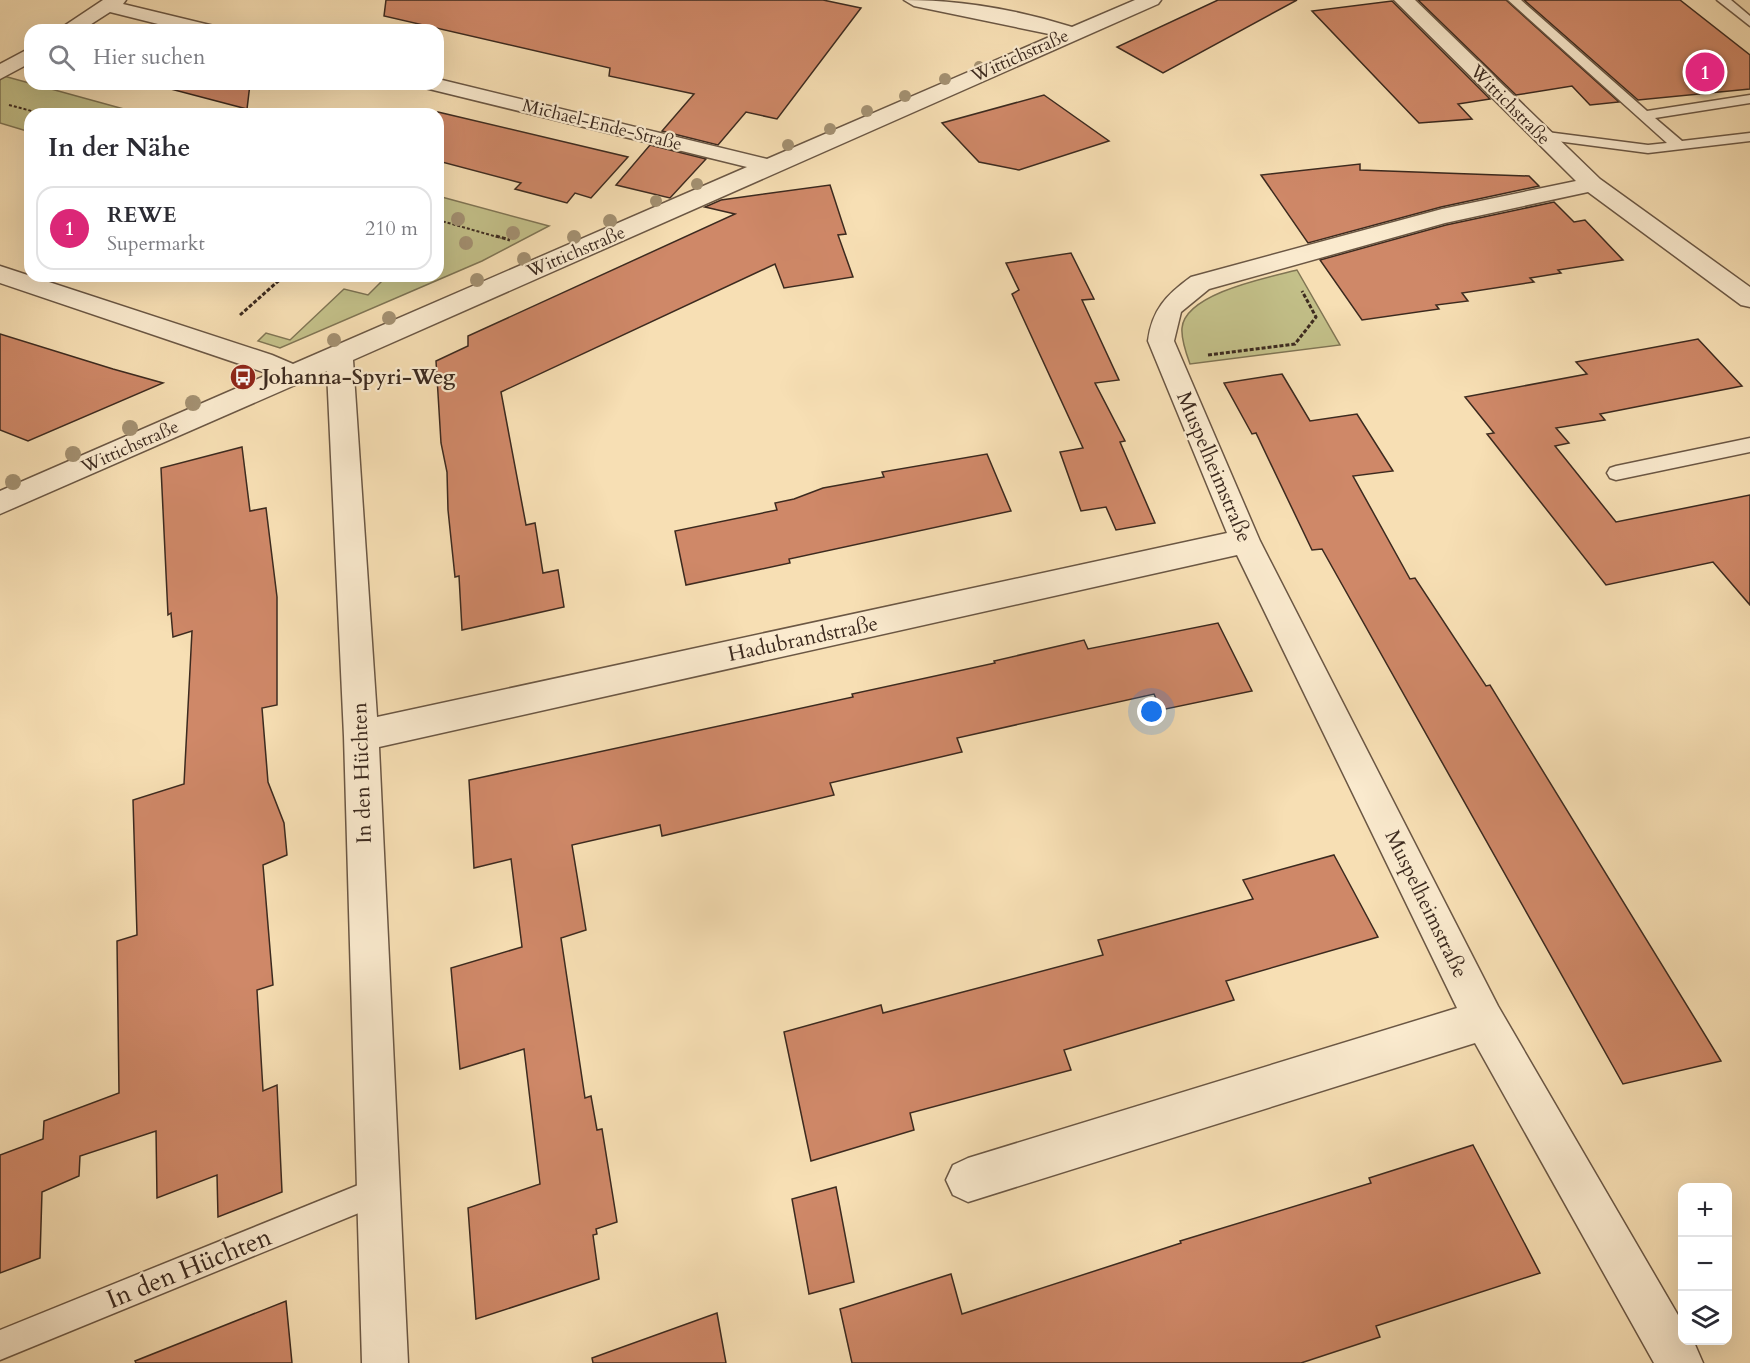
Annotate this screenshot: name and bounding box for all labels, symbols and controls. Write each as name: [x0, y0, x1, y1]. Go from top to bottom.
street label: Wittichstraße: [966, 23, 1073, 89]
search box: [24, 24, 444, 90]
icon: search: [45, 41, 78, 74]
text: Hier suchen: [93, 42, 206, 72]
pin: 1: [1686, 50, 1724, 94]
street label: Wittichstraße: [1464, 59, 1556, 151]
street label: Michael-Ende-Straße: [520, 93, 684, 157]
text: In der Nähe: [48, 130, 190, 165]
text: REWE: [107, 200, 177, 230]
text: 1: [64, 215, 75, 242]
text: 210 m: [365, 215, 418, 242]
street label: Wittichstraße: [522, 220, 629, 284]
text: Supermarkt: [107, 230, 205, 257]
bus stop icon: Johanna-Spyri-Weg: [228, 362, 258, 392]
place label: Johanna-Spyri-Weg: [259, 363, 456, 392]
street label: Muspelheimstraße: [1169, 387, 1259, 547]
street label: Wittichstraße: [76, 414, 183, 480]
street label: Hadubrandstraße: [725, 609, 881, 669]
your location: [1137, 697, 1166, 726]
street label: In den Hüchten: [345, 702, 379, 844]
street label: Muspelheimstraße: [1378, 825, 1474, 983]
map controls: [1678, 1183, 1732, 1345]
button: +: [1678, 1183, 1732, 1237]
street label: In den Hüchten: [101, 1219, 277, 1317]
button: −: [1678, 1237, 1732, 1291]
button: layers: [1678, 1291, 1732, 1345]

